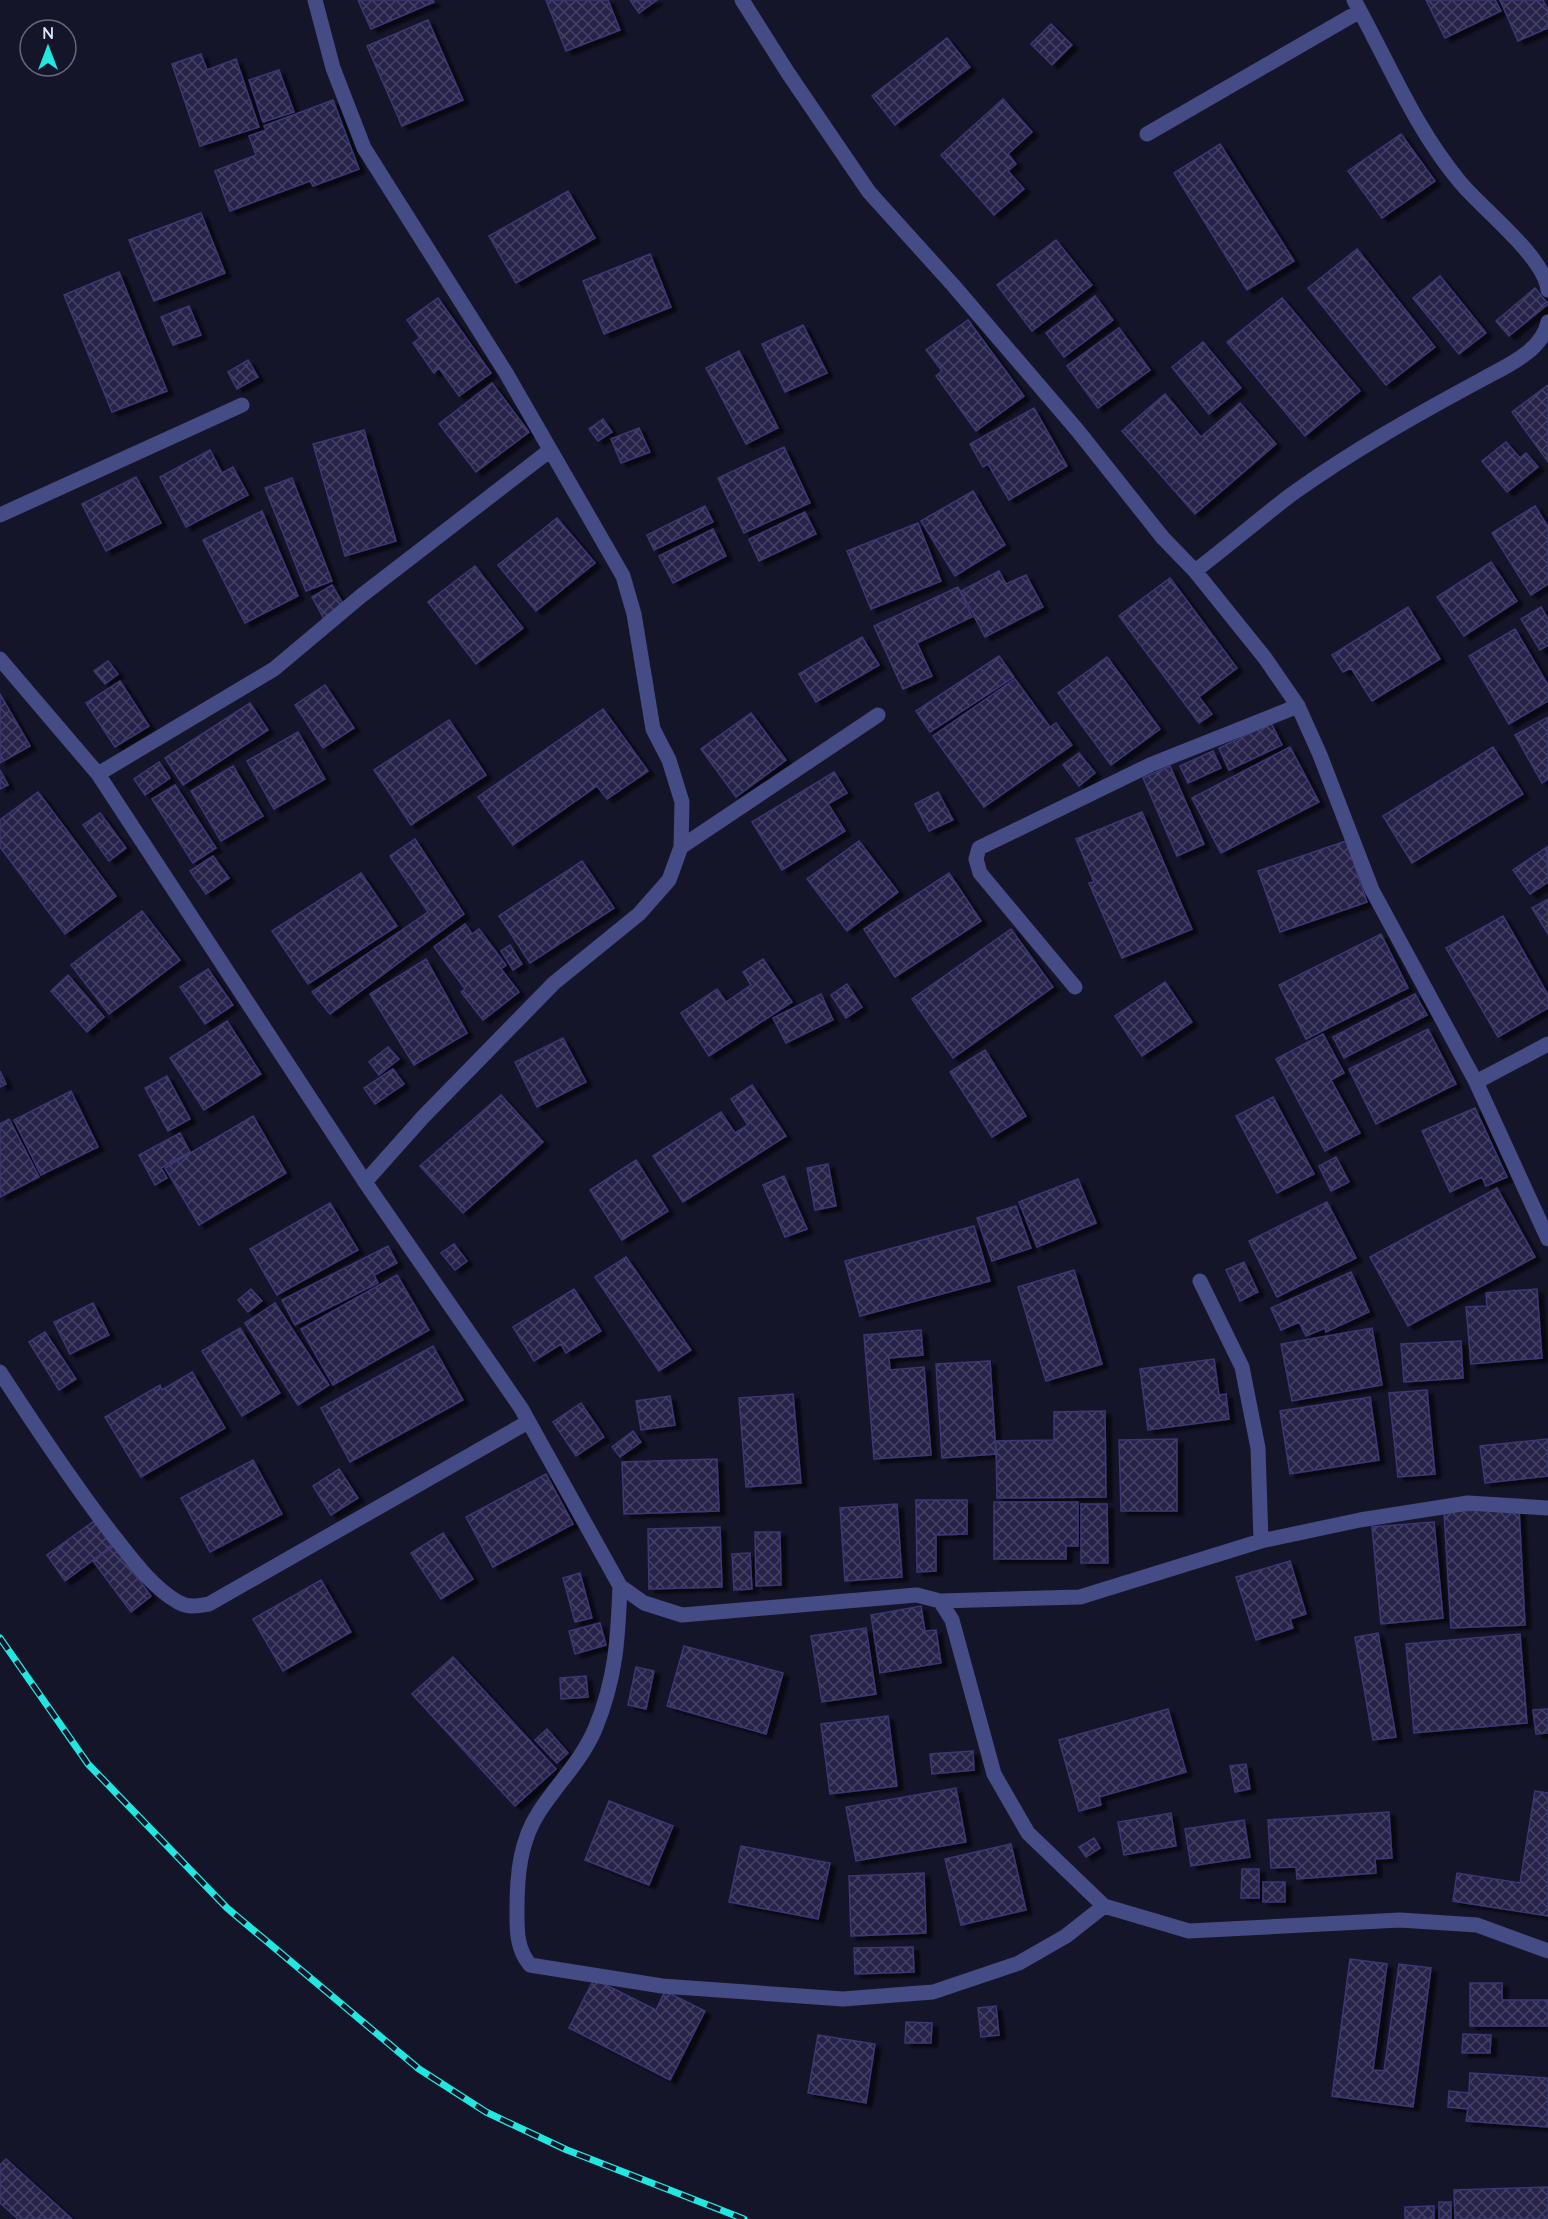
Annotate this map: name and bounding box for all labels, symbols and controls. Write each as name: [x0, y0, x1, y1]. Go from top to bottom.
north arrow: [18, 18, 78, 78]
text: N: [42, 23, 54, 43]

